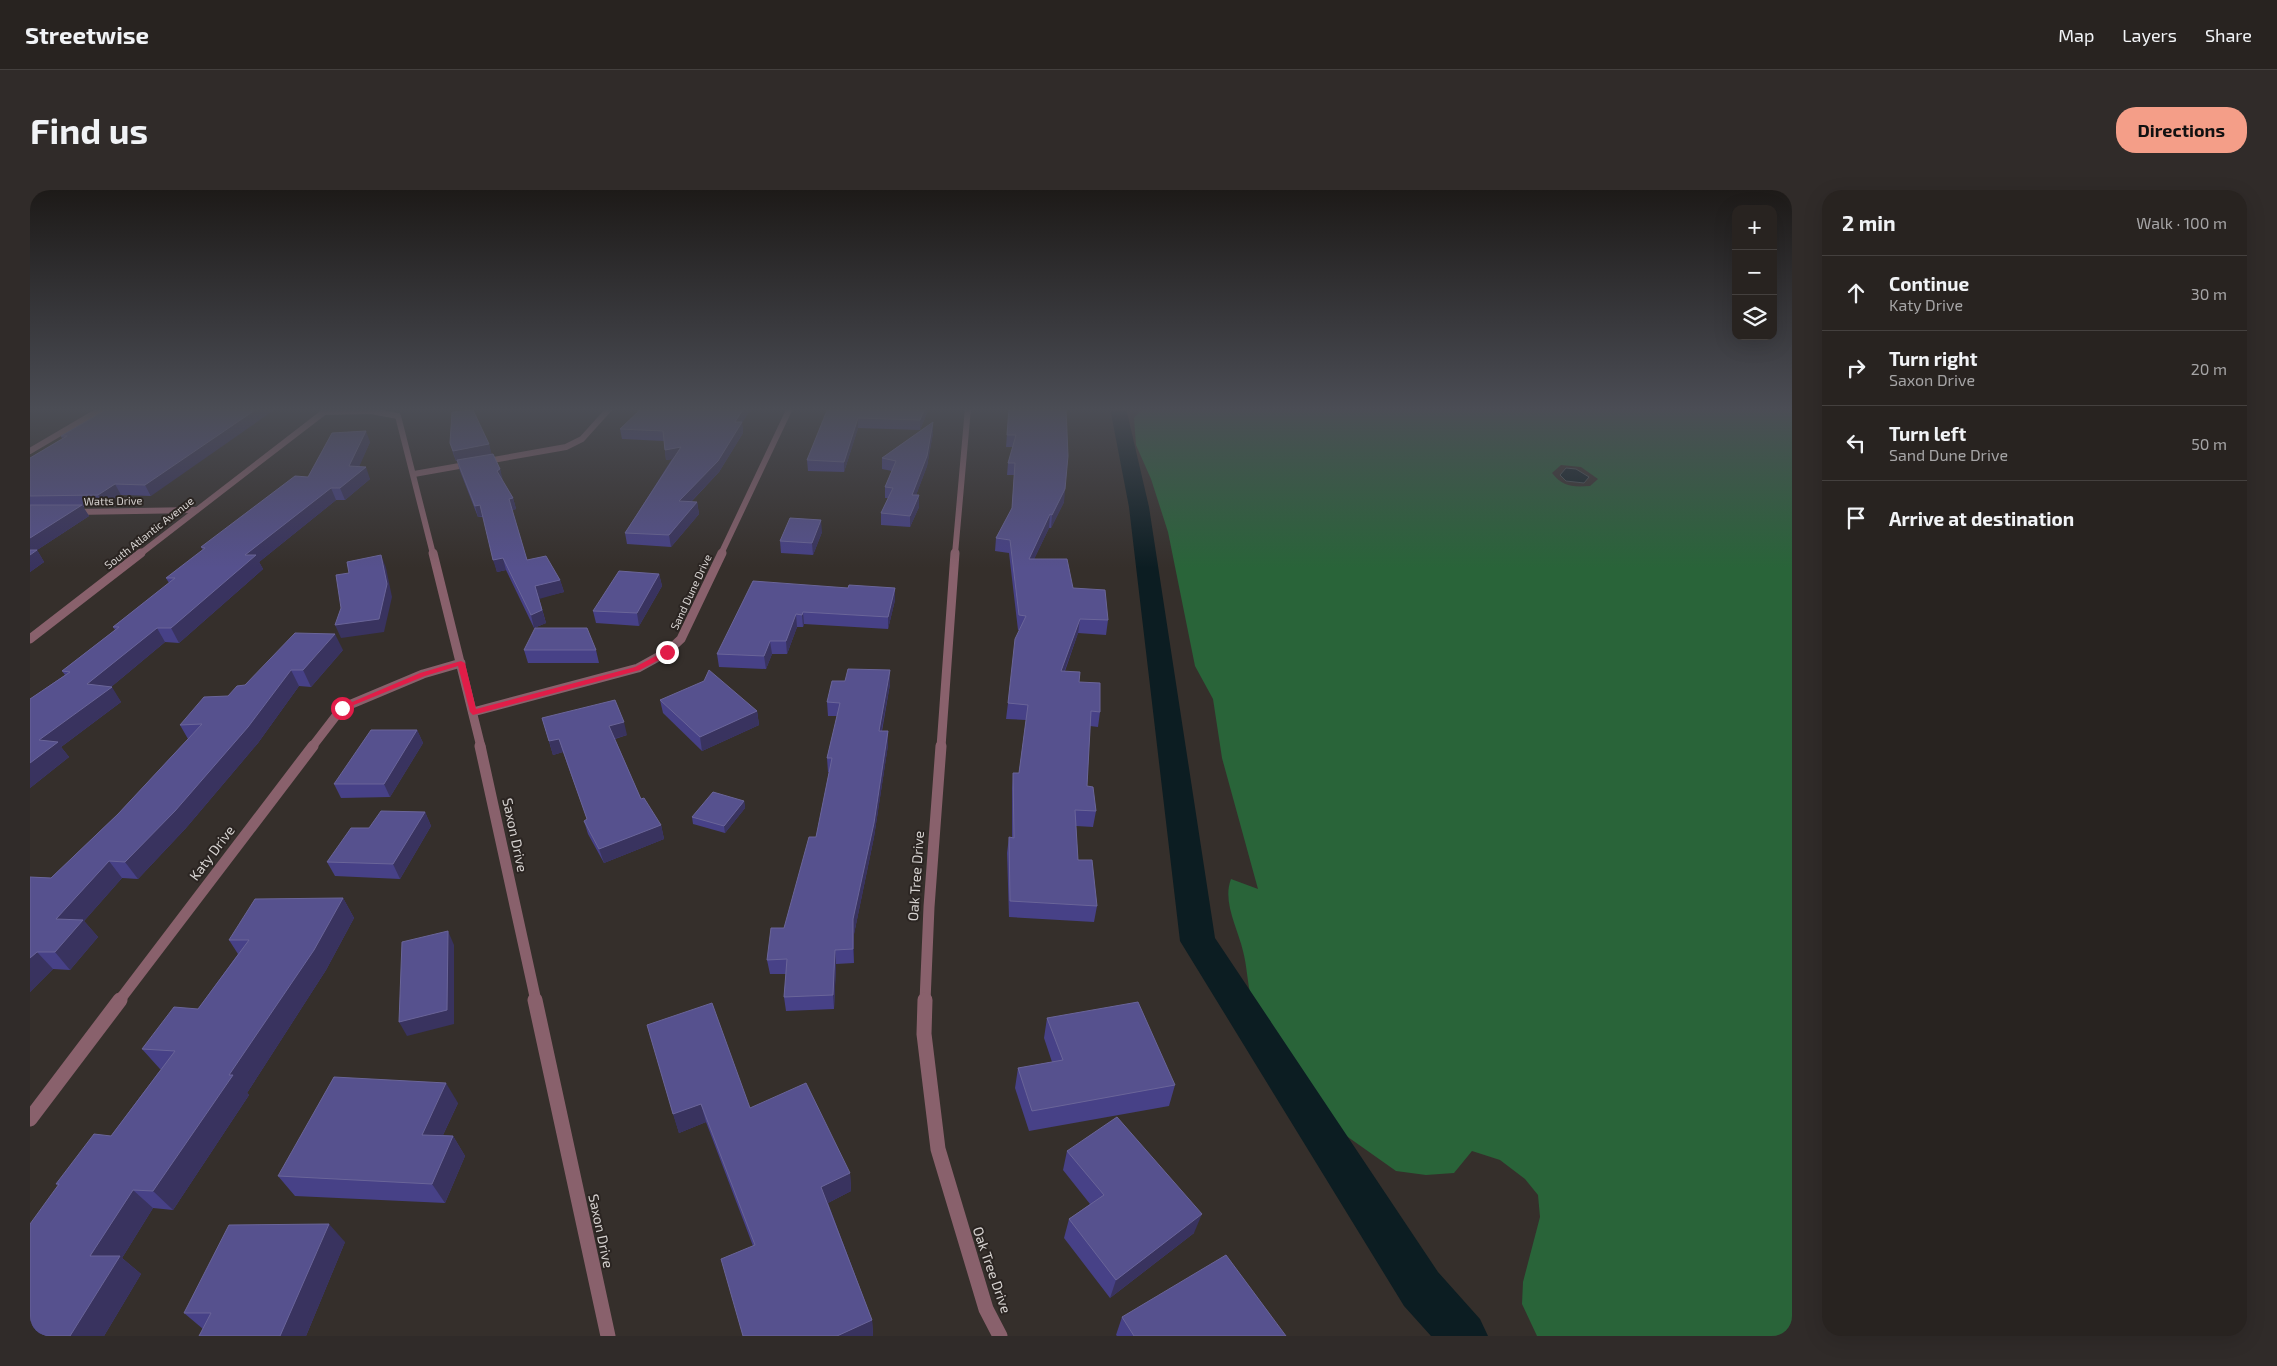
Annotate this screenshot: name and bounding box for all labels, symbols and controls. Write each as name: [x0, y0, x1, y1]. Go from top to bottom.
text: Streetwise: [25, 20, 149, 49]
text: Map: [2058, 24, 2094, 46]
text: Layers: [2122, 24, 2177, 46]
text: Share: [2205, 24, 2252, 46]
button: Directions: [2116, 107, 2247, 153]
text: Find us: [30, 109, 148, 151]
map controls: [1732, 205, 1777, 340]
button: +: [1732, 205, 1777, 250]
text: 2 min: [1842, 210, 1896, 235]
text: Walk · 100 m: [2136, 213, 2227, 232]
button: −: [1732, 250, 1777, 295]
text: Continue: [1889, 272, 1969, 295]
icon: ahead: [1842, 279, 1870, 307]
text: 30 m: [2191, 284, 2227, 303]
button: layers: [1732, 295, 1777, 340]
text: Katy Drive: [1889, 295, 1963, 314]
text: Turn right: [1889, 347, 1977, 370]
icon: right: [1842, 354, 1870, 382]
text: 20 m: [2191, 359, 2227, 378]
text: Saxon Drive: [1889, 370, 1975, 389]
text: Turn left: [1889, 422, 1966, 445]
icon: left: [1842, 429, 1870, 457]
text: 50 m: [2191, 434, 2227, 453]
text: Sand Dune Drive: [1889, 445, 2008, 464]
street label: Watts Drive: [83, 493, 143, 508]
street label: South Atlantic Avenue: [102, 494, 196, 571]
icon: arrive: [1842, 504, 1870, 532]
text: Arrive at destination: [1889, 507, 2074, 530]
street label: Sand Dune Drive: [667, 552, 714, 632]
route end: [656, 641, 679, 664]
route start: [331, 697, 354, 720]
street label: Saxon Drive: [499, 796, 532, 873]
street label: Katy Drive: [185, 822, 238, 884]
street label: Oak Tree Drive: [904, 830, 927, 922]
street label: Saxon Drive: [585, 1192, 618, 1269]
street label: Oak Tree Drive: [970, 1224, 1015, 1315]

